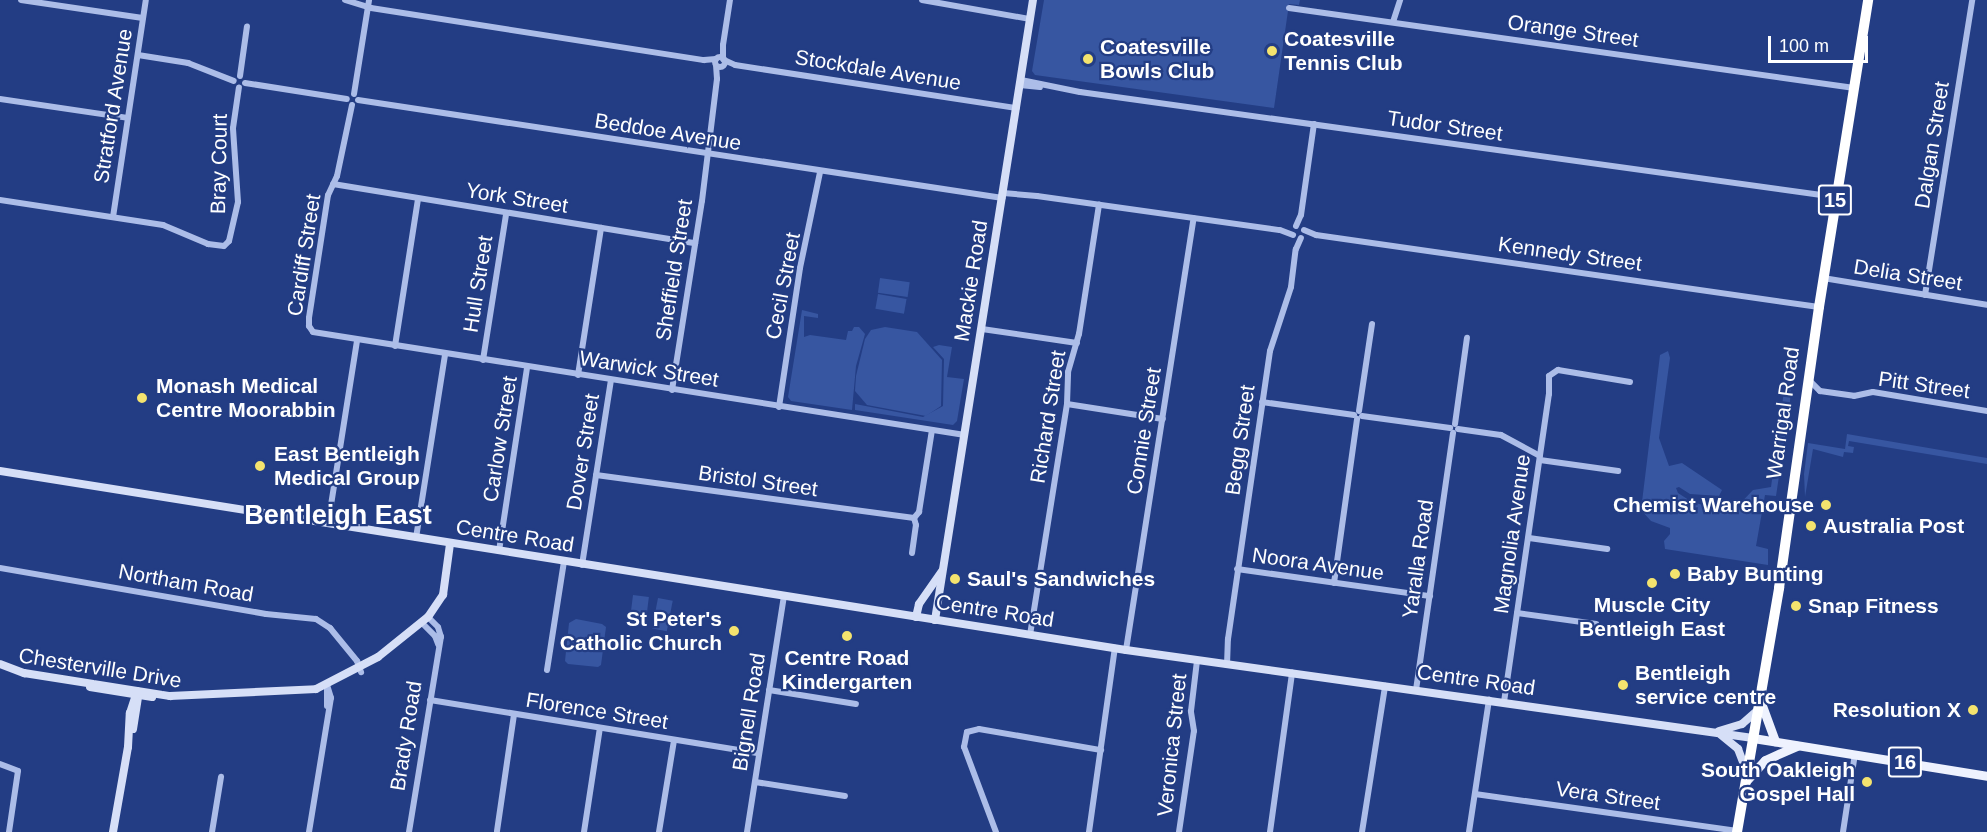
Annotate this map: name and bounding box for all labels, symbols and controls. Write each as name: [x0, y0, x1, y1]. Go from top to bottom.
street label: Orange Street: [1506, 9, 1640, 53]
scale bar: [1771, 24, 1872, 62]
street label: Stratford Avenue: [88, 26, 138, 186]
place label: Coatesville Tennis Club: [1284, 26, 1403, 76]
place label: Coatesville Bowls Club: [1100, 34, 1214, 84]
text: 100 m: [1779, 36, 1829, 56]
street label: Stockdale Avenue: [793, 44, 963, 96]
marker: Coatesville Tennis Club: [1265, 44, 1279, 58]
marker: Coatesville Bowls Club: [1081, 52, 1095, 66]
street label: Dalgan Street: [1910, 80, 1954, 210]
street label: Tudor Street: [1386, 105, 1504, 147]
street label: Beddoe Avenue: [592, 108, 744, 156]
street label: Bray Court: [206, 114, 232, 214]
street label: York Street: [464, 177, 570, 219]
road number: 15: [1817, 183, 1853, 217]
street label: Cardiff Street: [282, 192, 326, 318]
street label: Sheffield Street: [650, 197, 698, 343]
street label: Mackie Road: [949, 219, 993, 343]
street label: Cecil Street: [760, 230, 806, 342]
street label: Kennedy Street: [1497, 231, 1643, 277]
street label: Hull Street: [458, 234, 498, 334]
street label: Delia Street: [1852, 254, 1964, 296]
street label: Warrigal Road: [1761, 345, 1805, 481]
street label: Warwick Street: [578, 346, 720, 392]
street label: Richard Street: [1025, 349, 1071, 485]
street label: Connie Street: [1122, 366, 1166, 496]
street label: Pitt Street: [1877, 366, 1971, 404]
place label: Monash Medical Centre Moorabbin: [156, 373, 336, 423]
street label: Carlow Street: [478, 374, 522, 504]
street label: Begg Street: [1220, 383, 1260, 497]
marker: Monash Medical Centre Moorabbin: [133, 389, 151, 407]
street label: Dover Street: [561, 392, 605, 512]
place label: East Bentleigh Medical Group: [274, 441, 420, 491]
street label: Magnolia Avenue: [1488, 452, 1536, 616]
marker: East Bentleigh Medical Group: [251, 457, 269, 475]
street label: Bristol Street: [697, 460, 819, 502]
place label: Chemist Warehouse: [1613, 492, 1814, 518]
street label: Yaralla Road: [1397, 498, 1439, 620]
marker: Chemist Warehouse: [1819, 498, 1833, 512]
district label: Bentleigh East: [244, 500, 432, 532]
place label: Australia Post: [1823, 513, 1964, 539]
street label: Centre Road: [454, 514, 576, 558]
marker: Australia Post: [1804, 519, 1818, 533]
street label: Noora Avenue: [1250, 542, 1386, 586]
street label: Northam Road: [117, 559, 255, 607]
place label: Baby Bunting: [1687, 561, 1823, 587]
place label: Saul's Sandwiches: [967, 566, 1155, 592]
marker: Baby Bunting: [1668, 567, 1682, 581]
marker: Saul's Sandwiches: [948, 572, 962, 586]
marker: Muscle City Bentleigh East: [1645, 576, 1659, 590]
street label: Centre Road: [934, 589, 1056, 633]
place label: Muscle City Bentleigh East: [1579, 592, 1725, 642]
place label: Snap Fitness: [1808, 593, 1939, 619]
marker: Snap Fitness: [1789, 599, 1803, 613]
place label: St Peter's Catholic Church: [560, 606, 722, 656]
marker: St Peter's Catholic Church: [727, 624, 741, 638]
marker: Centre Road Kindergarten: [840, 629, 854, 643]
street label: Chesterville Drive: [17, 643, 183, 693]
place label: Centre Road Kindergarten: [782, 645, 912, 695]
street label: Bignell Road: [727, 651, 771, 773]
street label: Centre Road: [1415, 659, 1537, 701]
place label: Bentleigh service centre: [1635, 660, 1776, 710]
street label: Veronica Street: [1152, 672, 1192, 818]
marker: Bentleigh service centre: [1616, 678, 1630, 692]
street label: Brady Road: [385, 679, 427, 793]
street label: Florence Street: [524, 687, 670, 735]
place label: Resolution X: [1833, 697, 1961, 723]
marker: Resolution X: [1966, 703, 1980, 717]
road number: 16: [1887, 745, 1923, 779]
place label: South Oakleigh Gospel Hall: [1701, 757, 1855, 807]
marker: South Oakleigh Gospel Hall: [1860, 775, 1874, 789]
street label: Vera Street: [1554, 776, 1662, 816]

